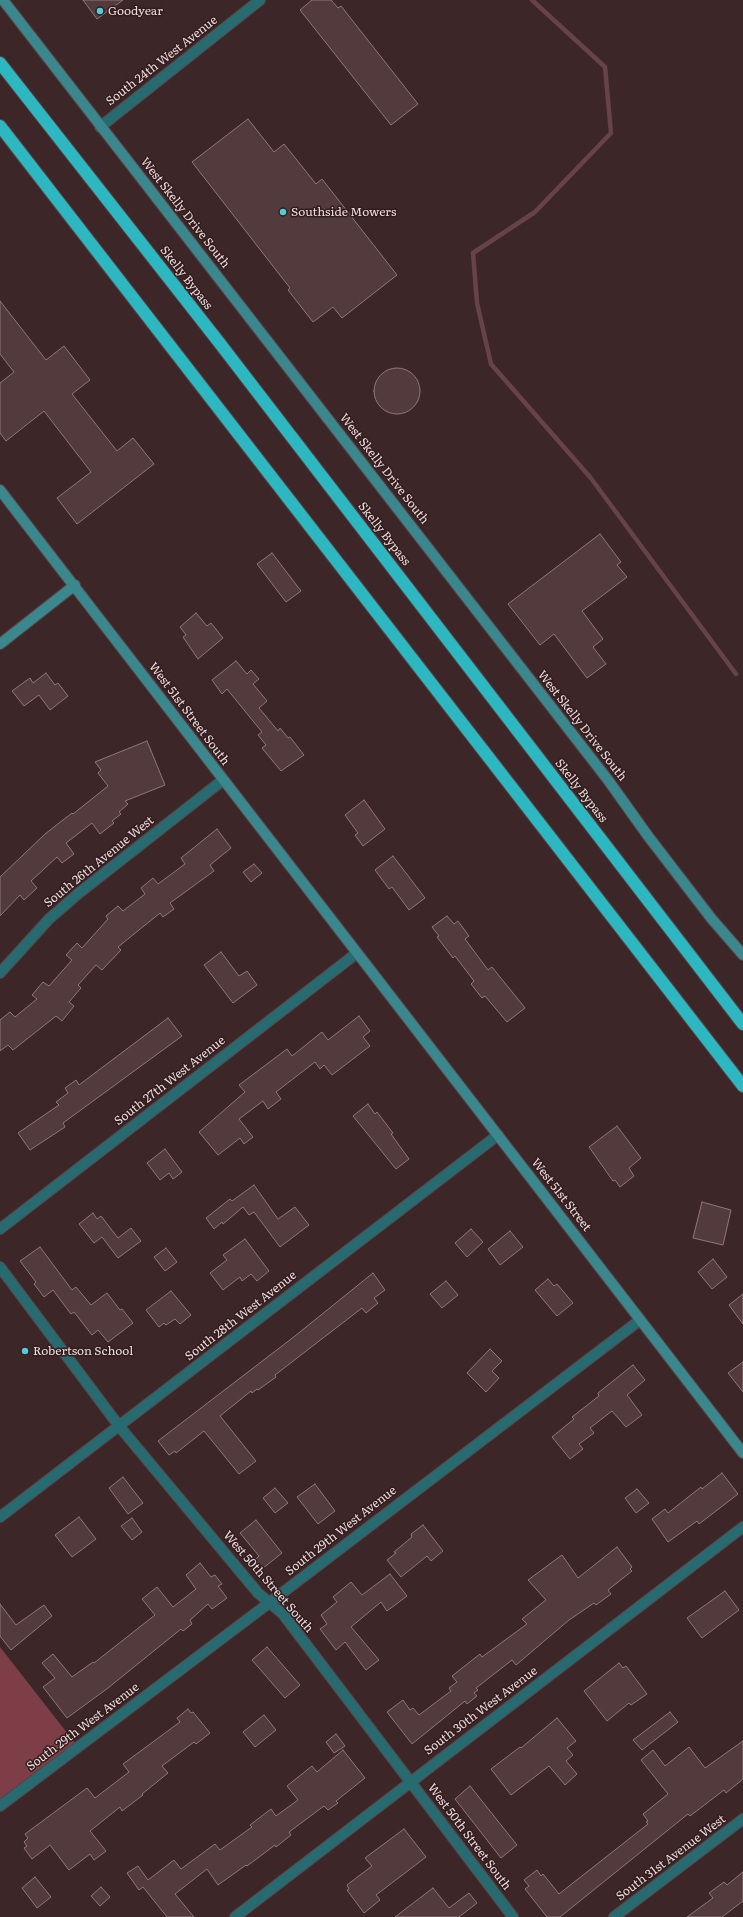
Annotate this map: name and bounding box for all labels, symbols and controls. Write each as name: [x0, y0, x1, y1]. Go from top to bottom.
place label: Goodyear: [108, 4, 163, 18]
marker: Goodyear: [95, 6, 105, 16]
street label: South 24th West Avenue: [103, 13, 221, 109]
street label: West Skelly Drive South: [137, 155, 233, 271]
place label: Southside Mowers: [291, 205, 396, 219]
marker: Southside Mowers: [278, 207, 288, 217]
street label: Skelly Bypass: [157, 243, 215, 313]
street label: West Skelly Drive South: [336, 411, 432, 527]
street label: Skelly Bypass: [355, 499, 413, 569]
street label: West 51st Street South: [146, 660, 232, 768]
street label: West Skelly Drive South: [534, 668, 630, 784]
street label: Skelly Bypass: [552, 756, 610, 826]
street label: South 26th Avenue West: [41, 813, 157, 911]
street label: South 27th West Avenue: [112, 1033, 228, 1129]
street label: West 51st Street: [528, 1156, 594, 1234]
street label: South 28th West Avenue: [182, 1268, 300, 1364]
place label: Robertson School: [33, 1344, 133, 1358]
marker: Robertson School: [20, 1346, 30, 1356]
street label: South 29th West Avenue: [283, 1483, 399, 1579]
street label: West 50th Street South: [220, 1528, 316, 1636]
street label: South 30th West Avenue: [422, 1664, 540, 1758]
street label: South 29th West Avenue: [24, 1680, 142, 1774]
street label: West 50th Street South: [424, 1781, 514, 1893]
street label: South 31st Avenue West: [613, 1812, 729, 1904]

